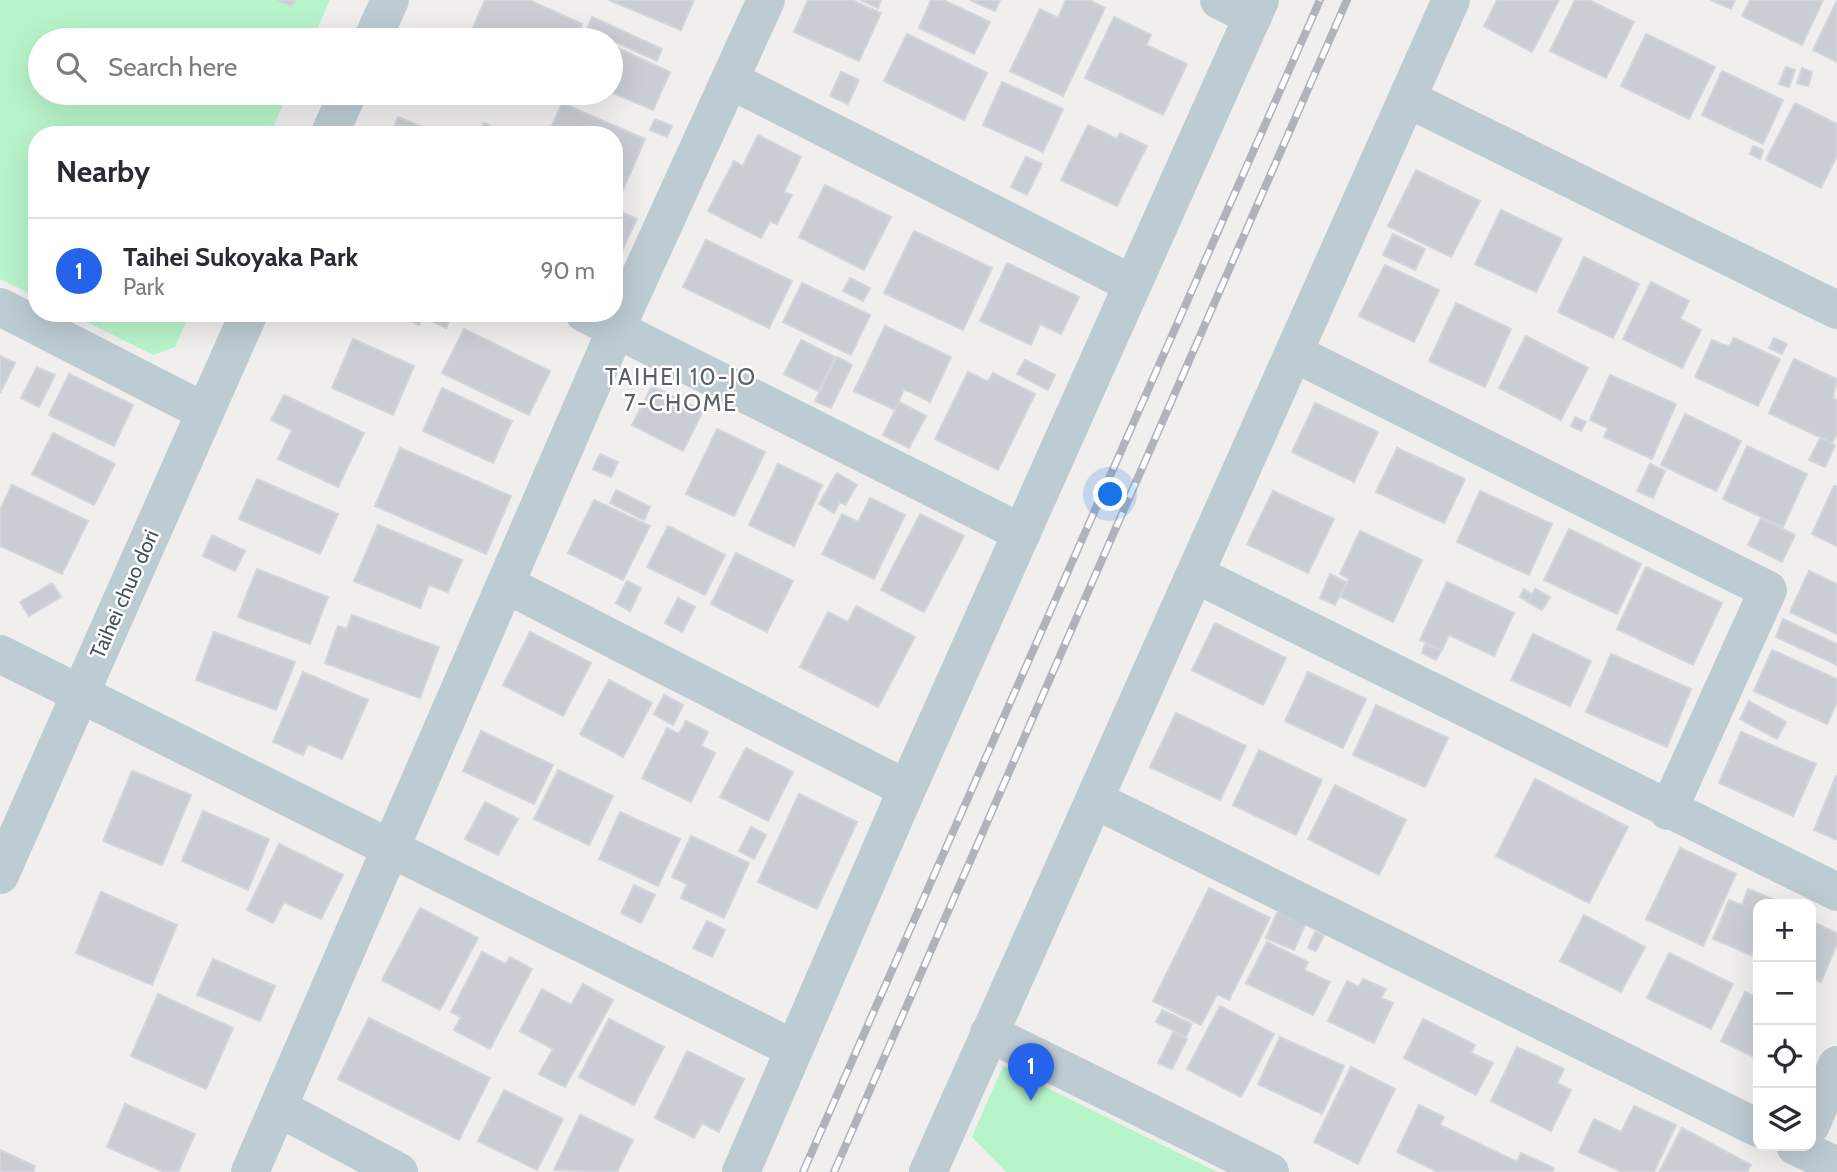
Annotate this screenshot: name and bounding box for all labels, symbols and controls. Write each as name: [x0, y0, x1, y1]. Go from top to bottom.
search box: [28, 28, 623, 105]
icon: search: [52, 48, 90, 86]
text: Search here: [108, 51, 237, 83]
text: Nearby: [56, 153, 150, 190]
text: Taihei Sukoyaka Park: [123, 241, 358, 273]
text: 1: [75, 257, 83, 285]
text: 90 m: [541, 257, 595, 285]
text: Park: [123, 273, 164, 301]
district label: TAIHEI 10-JO 7-CHOME: [605, 363, 757, 417]
your location: [1093, 477, 1127, 511]
street label: Taihei chuo dori: [84, 526, 164, 662]
map controls: [1753, 899, 1816, 1151]
button: +: [1753, 899, 1816, 962]
button: −: [1753, 962, 1816, 1025]
button: locate: [1753, 1025, 1816, 1088]
pin: 1: [1008, 1043, 1054, 1101]
button: layers: [1753, 1088, 1816, 1151]

